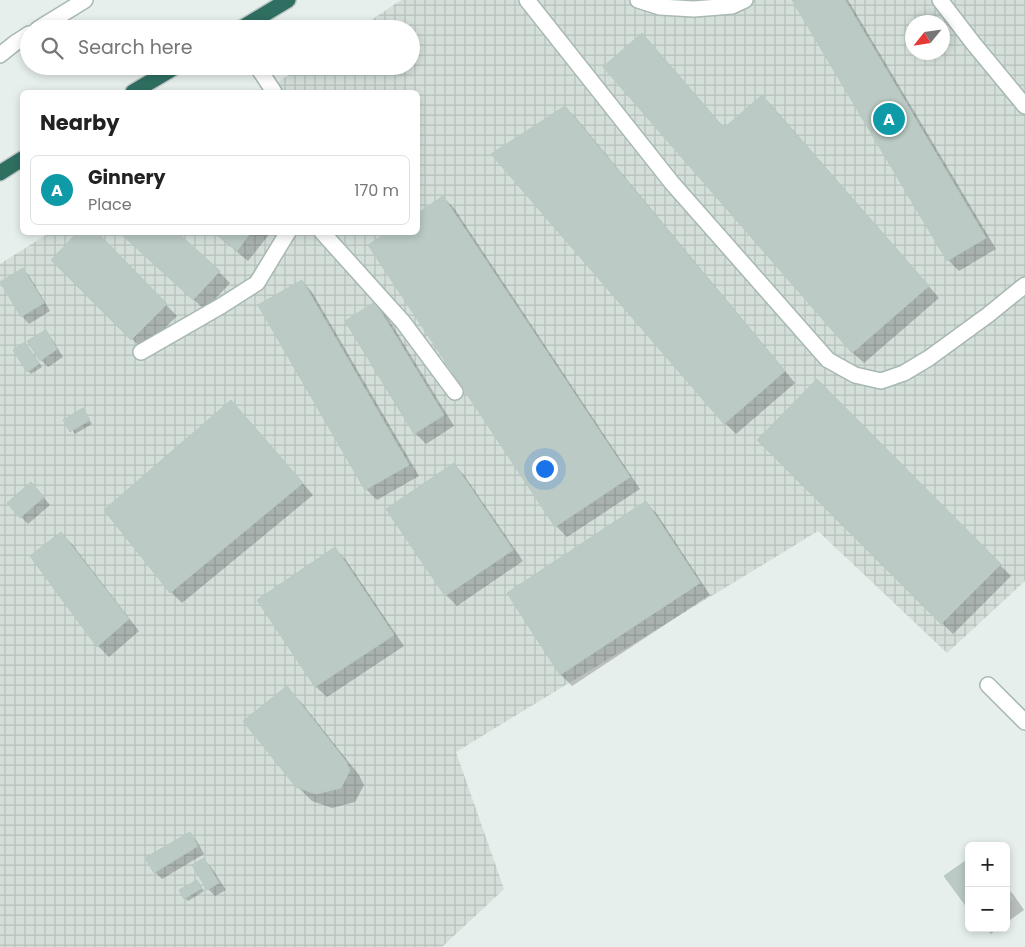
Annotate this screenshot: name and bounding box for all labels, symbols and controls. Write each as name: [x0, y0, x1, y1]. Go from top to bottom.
north arrow: [905, 15, 950, 60]
search box: [20, 20, 420, 75]
icon: search: [38, 34, 66, 62]
text: Search here: [78, 34, 192, 61]
pin: A: [873, 100, 905, 138]
text: Nearby: [40, 108, 120, 137]
text: Ginnery: [88, 164, 166, 191]
text: A: [51, 179, 63, 202]
text: 170 m: [354, 179, 399, 202]
text: Place: [88, 193, 132, 216]
your location: [532, 456, 558, 482]
map controls: [965, 842, 1010, 932]
button: +: [965, 842, 1010, 887]
button: −: [965, 887, 1010, 932]

